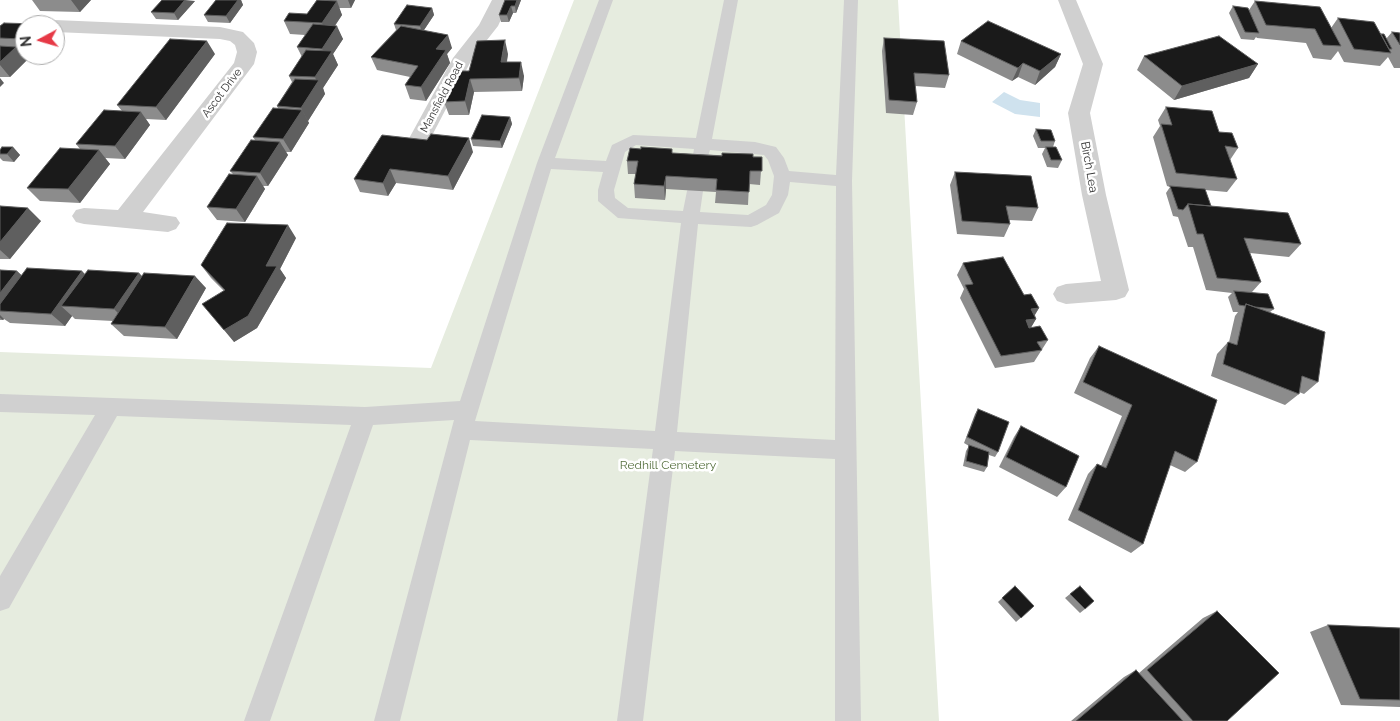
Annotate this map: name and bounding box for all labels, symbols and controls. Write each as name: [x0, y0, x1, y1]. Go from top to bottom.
north arrow: [15, 15, 65, 65]
text: N: [18, 35, 35, 48]
street label: Mansfield Road: [418, 59, 466, 135]
street label: Ascot Drive: [199, 66, 245, 120]
street label: Birch Lea: [1077, 140, 1101, 194]
park label: Redhill Cemetery: [620, 458, 716, 472]

